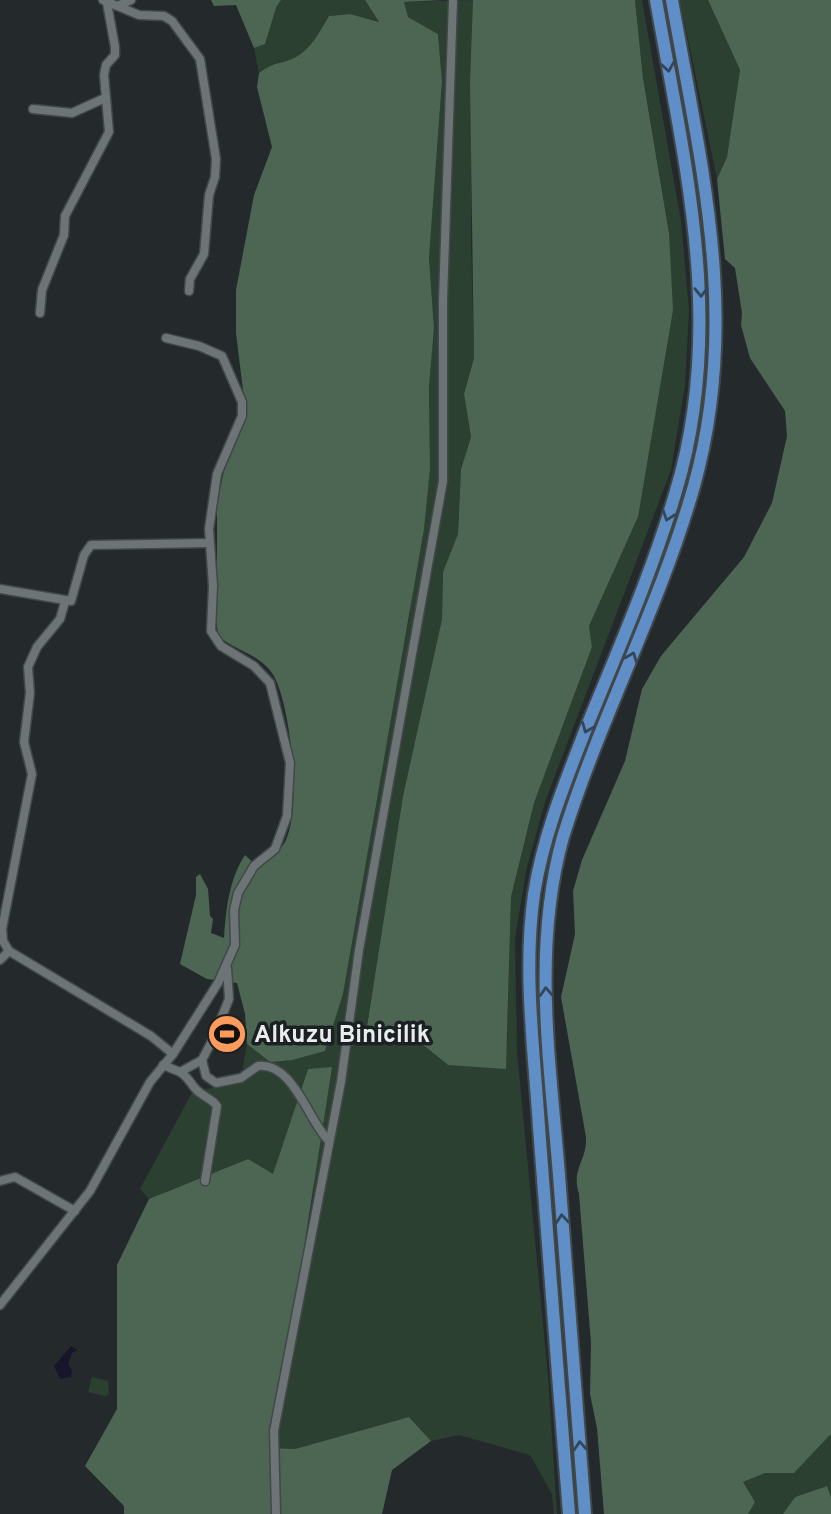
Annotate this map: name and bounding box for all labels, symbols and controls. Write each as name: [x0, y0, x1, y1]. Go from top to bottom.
one-way arrow: [660, 61, 675, 73]
one-way arrow: [693, 287, 709, 298]
one-way arrow: [662, 509, 676, 522]
one-way arrow: [623, 651, 637, 663]
one-way arrow: [581, 722, 595, 734]
one-way arrow: [538, 986, 553, 997]
sports icon: Alkuzu Binicilik: [206, 1013, 248, 1055]
place label: Alkuzu Binicilik: [254, 1021, 430, 1051]
one-way arrow: [555, 1213, 570, 1224]
one-way arrow: [573, 1440, 588, 1451]

